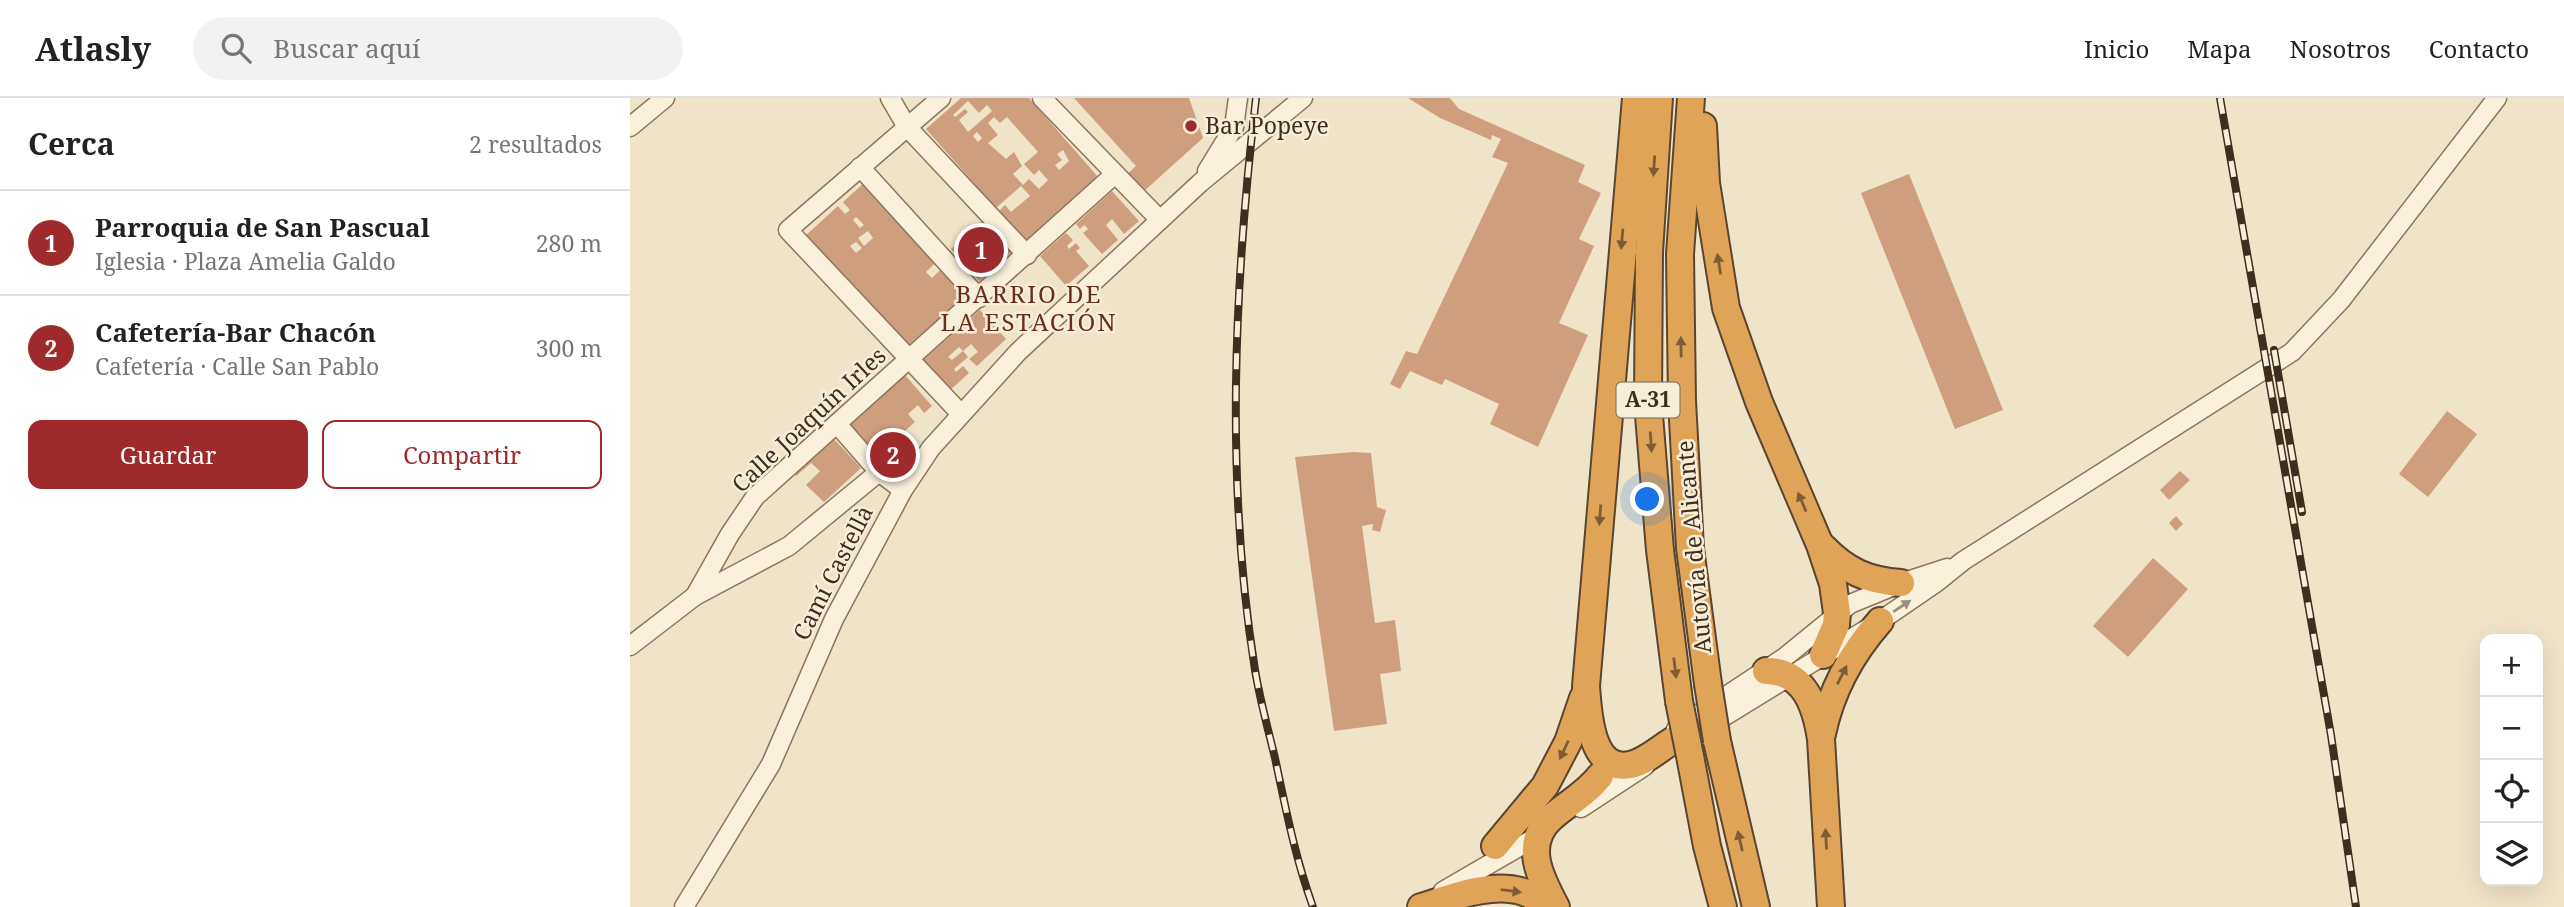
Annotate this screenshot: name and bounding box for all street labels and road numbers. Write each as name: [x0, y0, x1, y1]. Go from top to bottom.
street label: Calle Joaquín Irles: [724, 339, 892, 499]
road number: A-31: [1616, 382, 1680, 418]
street label: Autovía de Alicante: [1668, 439, 1718, 655]
street label: Camí Castellà: [784, 500, 880, 645]

